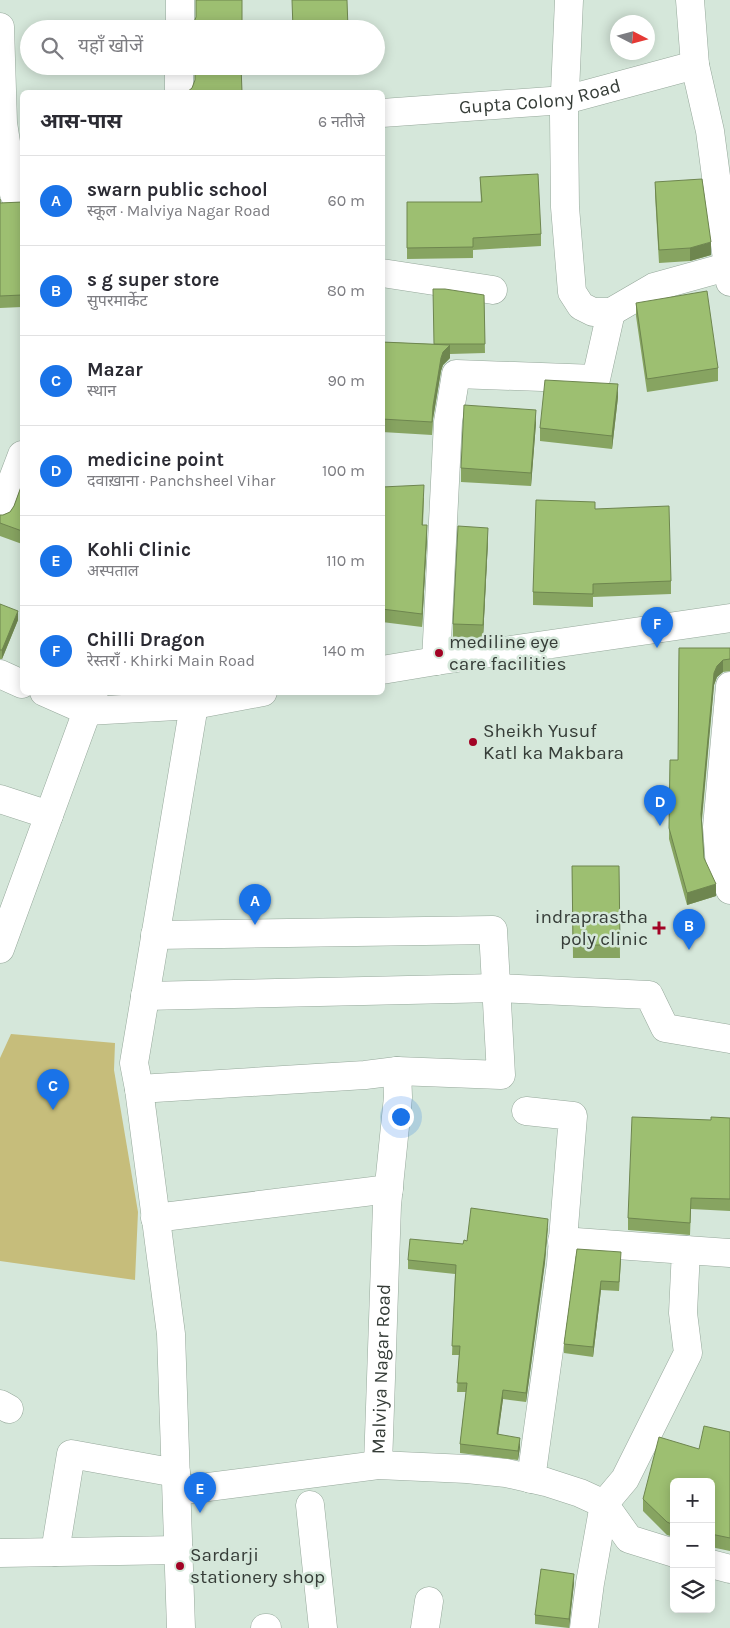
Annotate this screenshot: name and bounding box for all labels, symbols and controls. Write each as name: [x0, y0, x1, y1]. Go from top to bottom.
north arrow: [610, 15, 655, 60]
search box: [20, 20, 385, 75]
icon: search: [38, 34, 66, 62]
text: यहाँ खोजें: [78, 35, 143, 57]
street label: Gupta Colony Road: [458, 74, 623, 118]
text: आस-पास: [40, 109, 122, 133]
text: 6 नतीजे: [318, 112, 365, 131]
text: swarn public school: [87, 179, 268, 201]
text: A: [51, 191, 61, 210]
text: 60 m: [328, 191, 365, 210]
text: स्कूल · Malviya Nagar Road: [87, 201, 271, 220]
text: s g super store: [87, 269, 219, 291]
text: B: [51, 281, 61, 300]
text: 80 m: [327, 281, 365, 300]
text: सुपरमार्केट: [87, 291, 148, 310]
text: Mazar: [87, 359, 143, 381]
text: C: [51, 371, 61, 390]
text: 90 m: [327, 371, 365, 390]
text: स्थान: [87, 381, 116, 400]
text: medicine point: [87, 449, 224, 471]
text: D: [51, 461, 61, 480]
text: 100 m: [322, 461, 365, 480]
text: दवाख़ाना · Panchsheel Vihar: [87, 471, 275, 490]
text: Kohli Clinic: [87, 539, 191, 561]
text: E: [51, 551, 61, 570]
text: 110 m: [326, 551, 365, 570]
text: अस्पताल: [87, 561, 139, 580]
pin: F: [641, 607, 673, 648]
text: Chilli Dragon: [87, 629, 205, 651]
place label: mediline eye care facilities: [449, 631, 566, 675]
text: F: [52, 641, 60, 660]
text: 140 m: [323, 641, 365, 660]
marker: mediline eye care facilities: [433, 647, 445, 659]
text: रेस्तराँ · Khirki Main Road: [87, 651, 255, 670]
place label: Sheikh Yusuf Katl ka Makbara: [483, 720, 624, 764]
marker: Sheikh Yusuf Katl ka Makbara: [467, 736, 479, 748]
pin: D: [644, 785, 676, 826]
pin: A: [239, 884, 271, 925]
place label: indraprastha poly clinic: [535, 906, 648, 950]
pin: B: [673, 909, 705, 950]
marker: indraprastha poly clinic: [652, 921, 666, 935]
pin: C: [37, 1069, 69, 1110]
your location: [388, 1104, 414, 1130]
street label: Malviya Nagar Road: [367, 1283, 395, 1455]
pin: E: [184, 1472, 216, 1513]
map controls: [670, 1478, 715, 1613]
button: +: [670, 1478, 715, 1523]
button: −: [670, 1523, 715, 1568]
place label: Sardarji stationery shop: [190, 1544, 325, 1588]
marker: Sardarji stationery shop: [174, 1560, 186, 1572]
button: layers: [670, 1568, 715, 1613]

